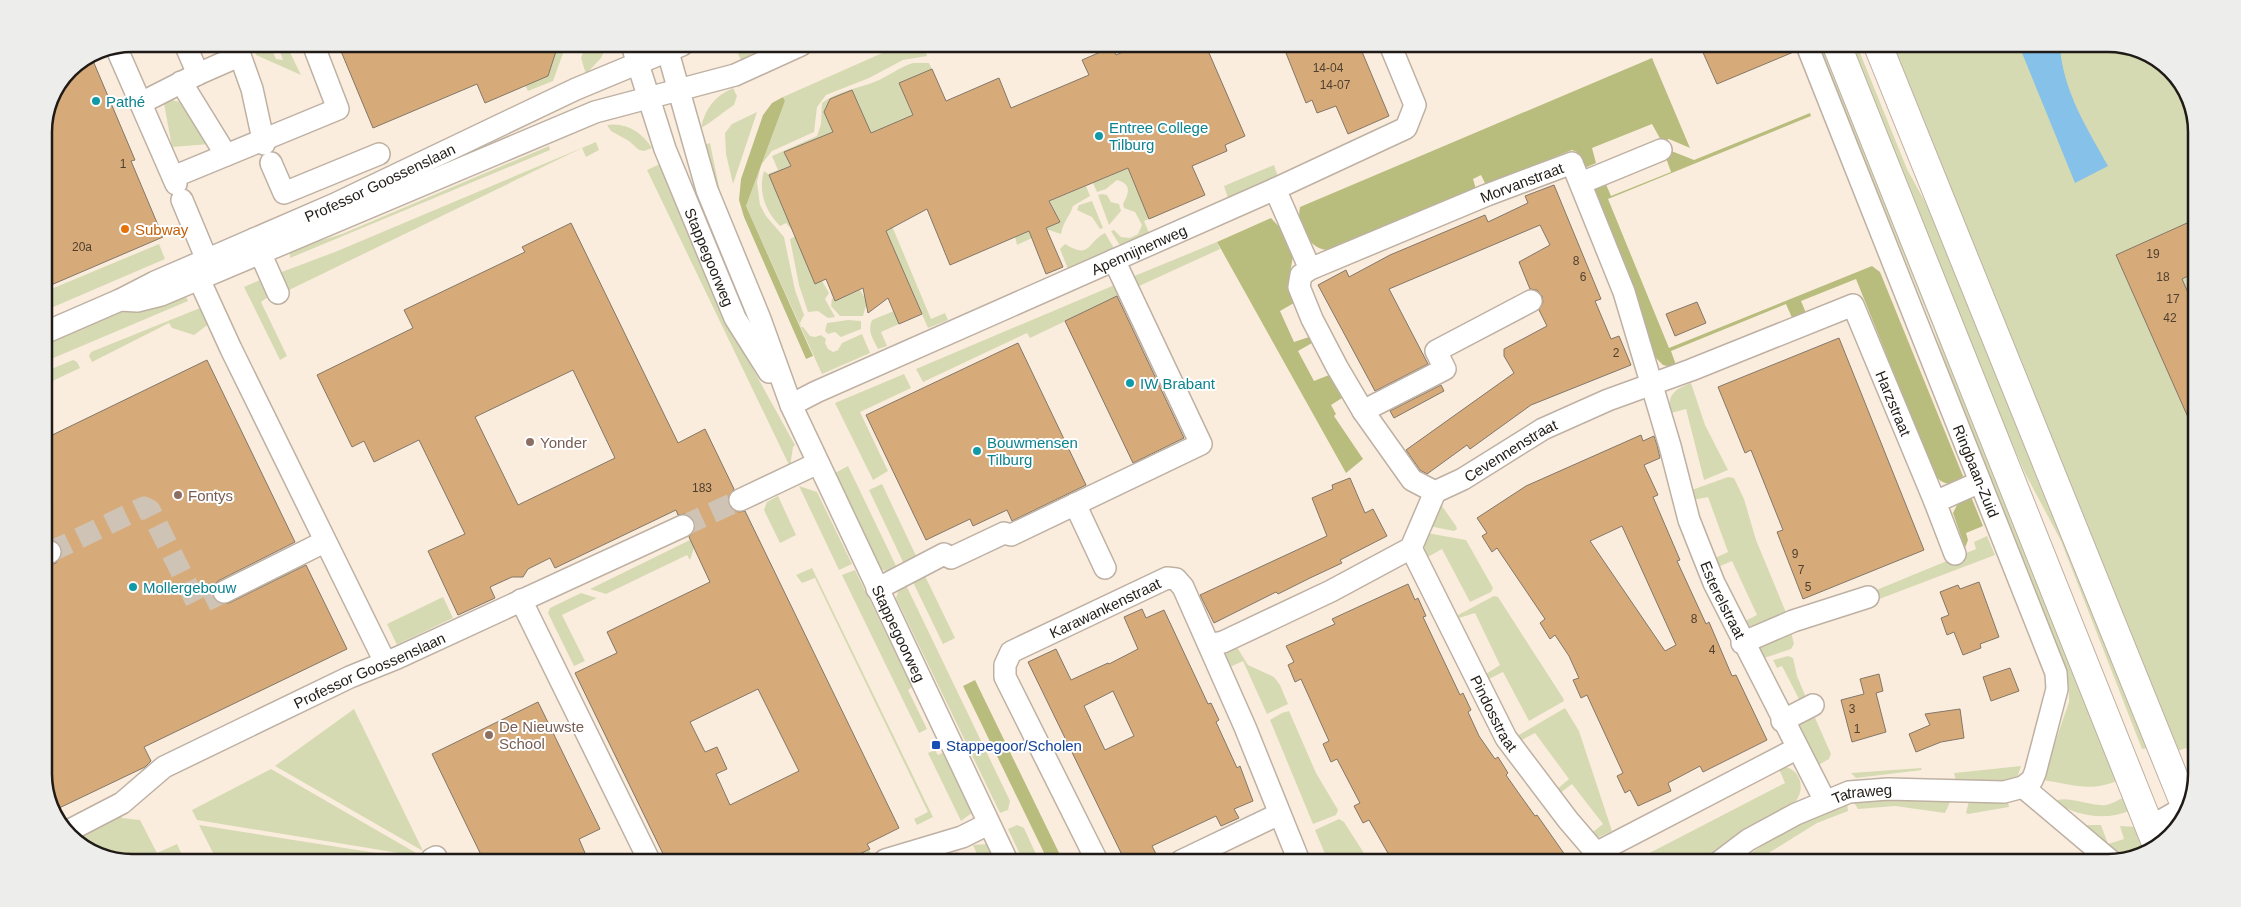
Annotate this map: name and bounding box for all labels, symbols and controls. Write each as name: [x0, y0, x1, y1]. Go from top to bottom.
house number: 14-04: [1313, 61, 1344, 75]
house number: 14-07: [1320, 78, 1351, 92]
place label: Pathé: [106, 93, 145, 110]
marker: Pathé: [90, 95, 102, 107]
place label: Entree College Tilburg: [1109, 119, 1208, 153]
marker: Entree College Tilburg: [1093, 130, 1105, 142]
street label: Professor Goossenslaan: [302, 140, 458, 225]
house number: 1: [120, 157, 127, 171]
street label: Morvanstraat: [1477, 158, 1566, 206]
street label: Stappegoorweg: [682, 205, 738, 309]
place label: Subway: [135, 221, 189, 238]
street label: Apennijnenweg: [1088, 221, 1189, 278]
marker: Subway: [119, 223, 131, 235]
house number: 20a: [72, 240, 92, 254]
house number: 19: [2146, 247, 2160, 261]
house number: 8: [1573, 254, 1580, 268]
house number: 6: [1580, 270, 1587, 284]
house number: 18: [2156, 270, 2170, 284]
house number: 17: [2166, 292, 2180, 306]
house number: 42: [2163, 311, 2177, 325]
house number: 2: [1613, 346, 1620, 360]
street label: Harzstraat: [1873, 368, 1915, 439]
place label: IW Brabant: [1140, 375, 1216, 392]
marker: IW Brabant: [1124, 377, 1136, 389]
street label: Cevennenstraat: [1461, 415, 1560, 485]
street label: Ringbaan-Zuid: [1950, 422, 2002, 520]
place label: Yonder: [540, 434, 587, 451]
place label: Bouwmensen Tilburg: [987, 434, 1078, 468]
marker: Yonder: [524, 436, 536, 448]
marker: Bouwmensen Tilburg: [971, 445, 983, 457]
house number: 183: [692, 481, 712, 495]
place label: Fontys: [188, 487, 233, 504]
marker: Fontys: [172, 489, 184, 501]
house number: 9: [1792, 547, 1799, 561]
street label: Esterelstraat: [1698, 558, 1750, 642]
house number: 7: [1798, 563, 1805, 577]
street label: Karawankenstraat: [1047, 573, 1164, 641]
place label: Mollergebouw: [143, 579, 237, 596]
house number: 5: [1805, 580, 1812, 594]
marker: Mollergebouw: [127, 581, 139, 593]
street label: Stappegoorweg: [869, 582, 929, 684]
house number: 8: [1691, 612, 1698, 626]
street label: Professor Goossenslaan: [291, 629, 448, 712]
house number: 4: [1709, 643, 1716, 657]
street label: Pindosstraat: [1467, 672, 1522, 755]
house number: 3: [1849, 702, 1856, 716]
place label: De Nieuwste School: [499, 718, 584, 752]
house number: 1: [1854, 722, 1861, 736]
marker: De Nieuwste School: [483, 729, 495, 741]
place label: Stappegoor/Scholen: [946, 737, 1082, 754]
marker: Stappegoor/Scholen: [930, 739, 942, 751]
street label: Tatraweg: [1829, 780, 1893, 807]

